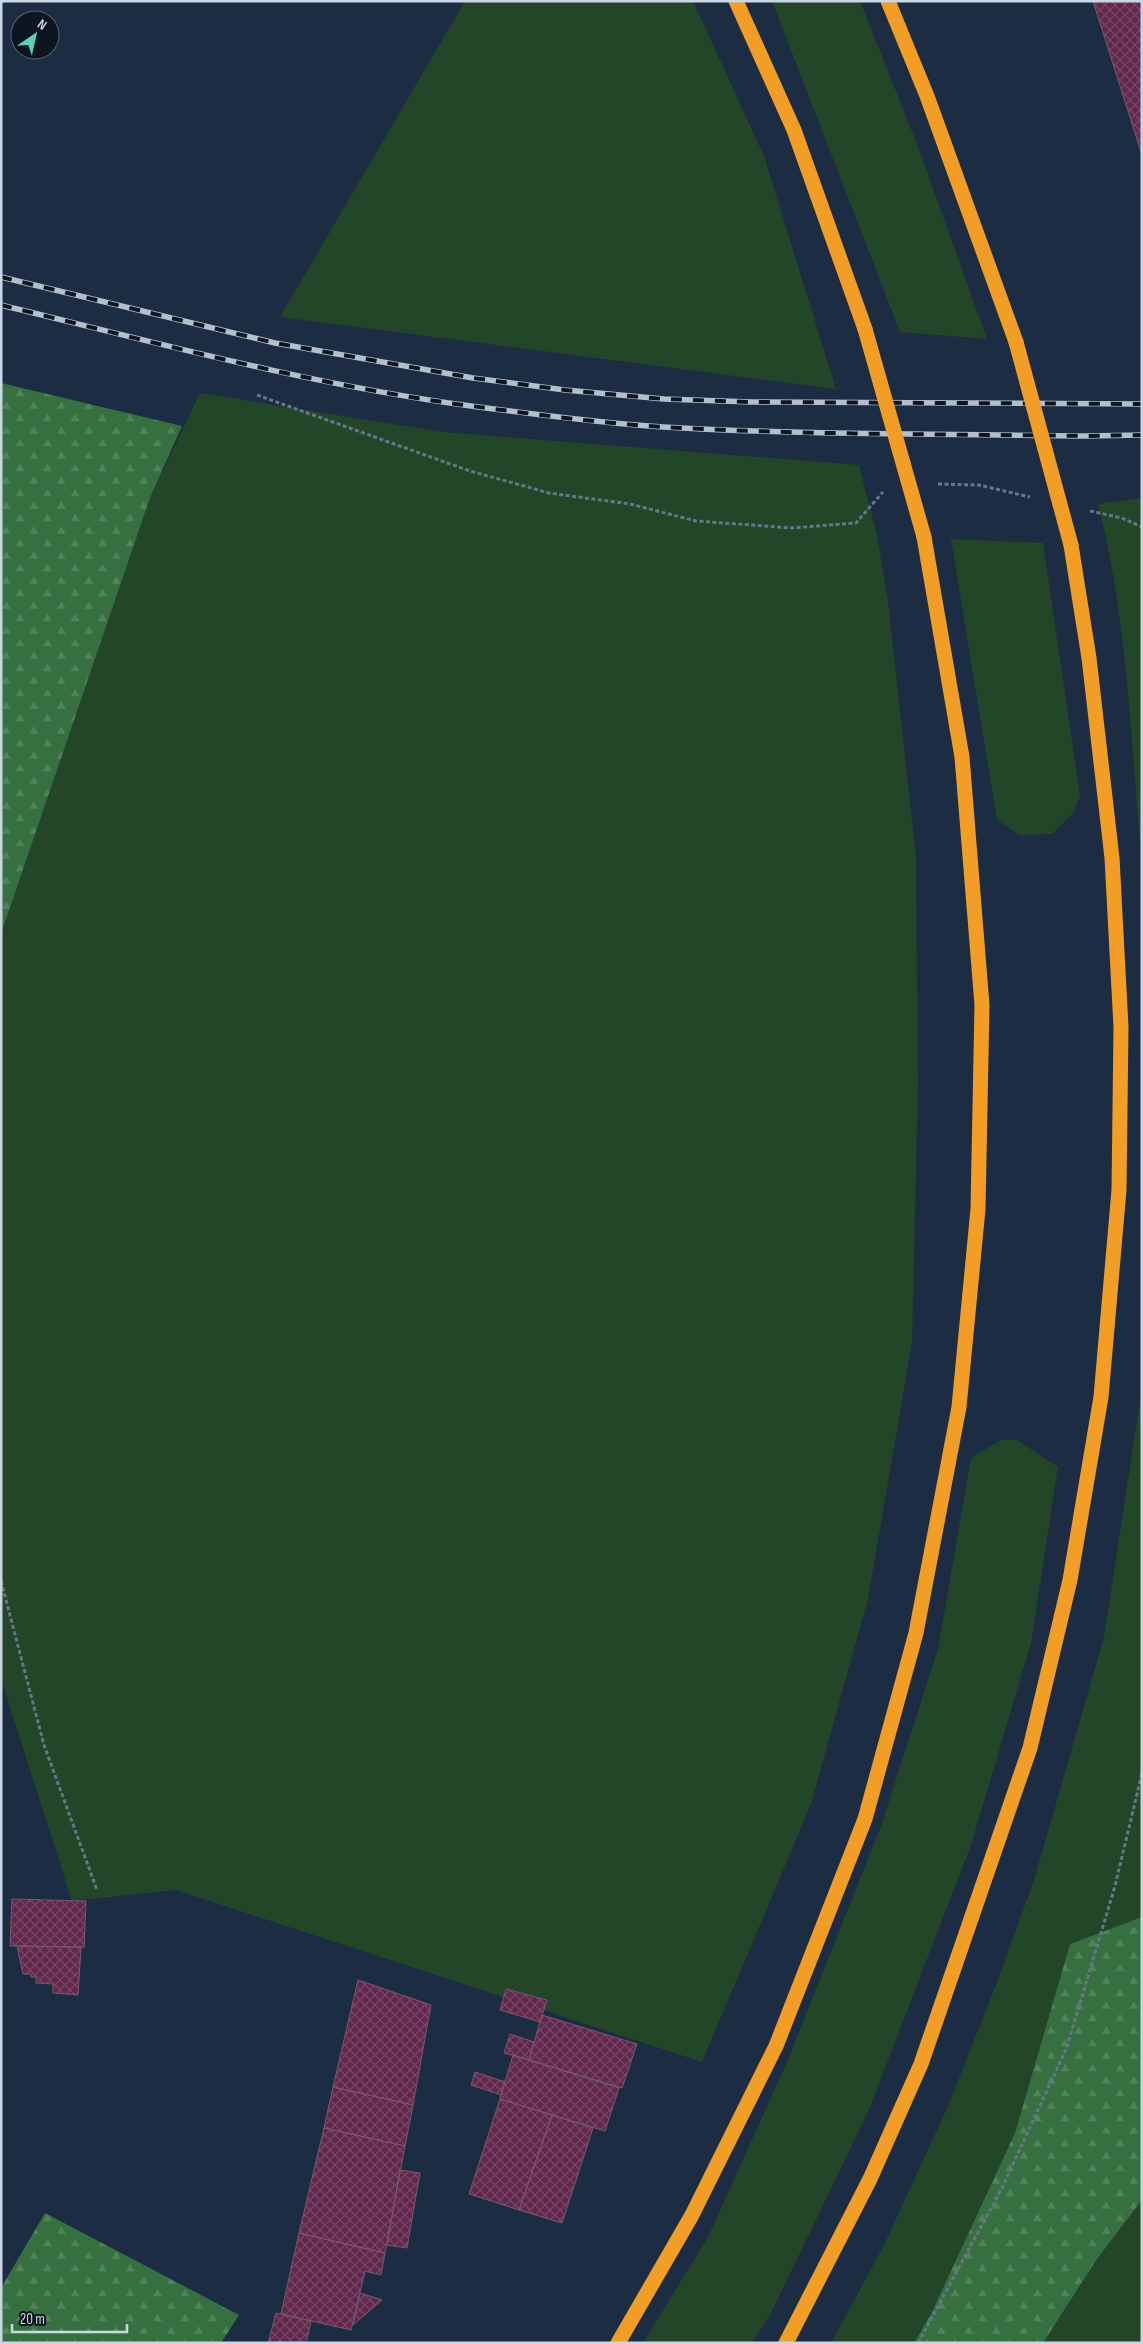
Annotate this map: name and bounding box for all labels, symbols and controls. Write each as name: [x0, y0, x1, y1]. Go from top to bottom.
north arrow: [10, 10, 60, 60]
text: N: [34, 15, 50, 34]
scale bar: [12, 2302, 128, 2334]
text: 20 m: [20, 2310, 45, 2329]

